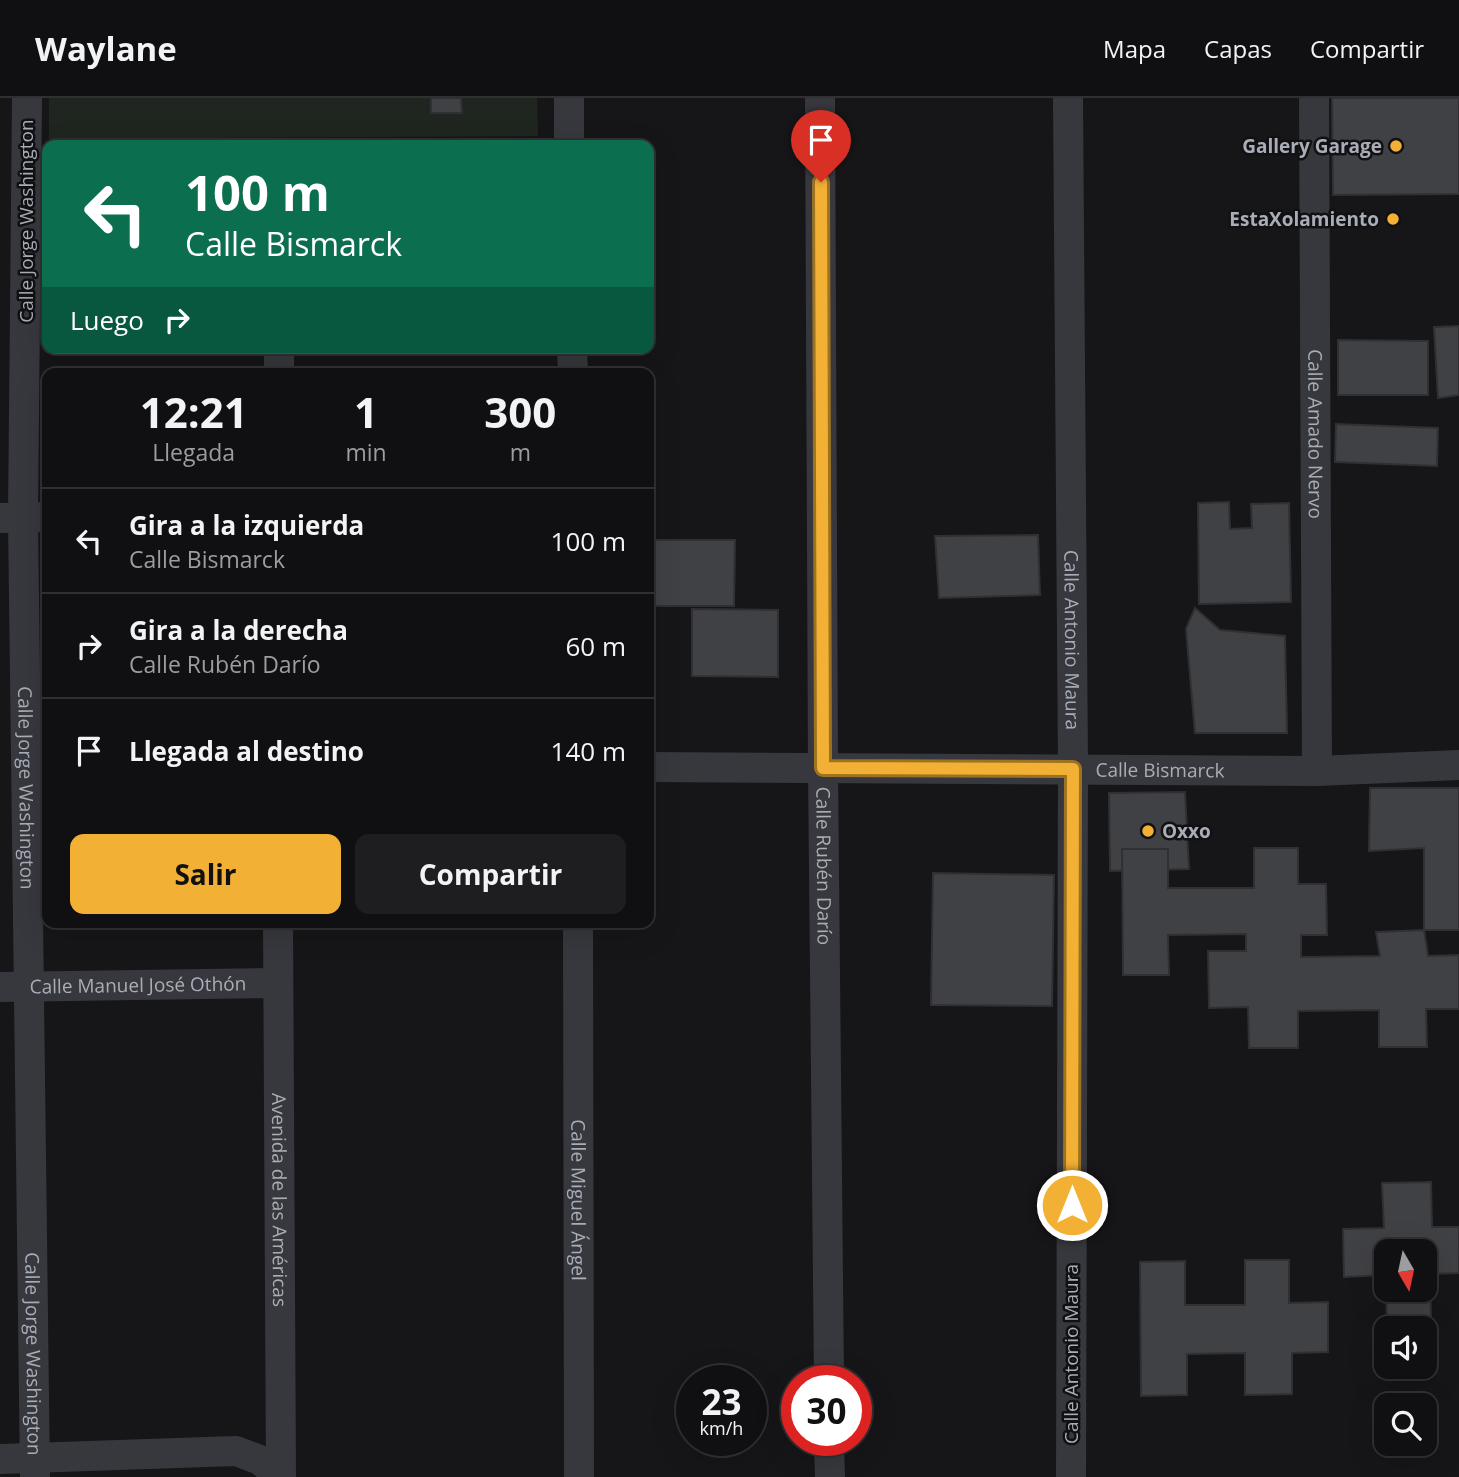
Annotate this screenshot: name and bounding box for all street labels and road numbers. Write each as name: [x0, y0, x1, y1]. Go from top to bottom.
street label: Calle Jorge Washington: [13, 119, 39, 323]
street label: Calle Amado Nervo: [1302, 349, 1329, 519]
street label: Calle Antonio Maura: [1058, 550, 1086, 730]
street label: Calle Jorge Washington: [12, 686, 41, 890]
street label: Calle Bismarck: [1095, 757, 1225, 783]
street label: Calle Rubén Darío: [810, 787, 838, 945]
street label: Calle Manuel José Othón: [29, 970, 246, 1000]
street label: Avenida de las Américas: [266, 1093, 293, 1307]
street label: Calle Miguel Ángel: [565, 1119, 592, 1281]
street label: Calle Jorge Washington: [19, 1252, 48, 1456]
street label: Calle Antonio Maura: [1058, 1264, 1084, 1444]

